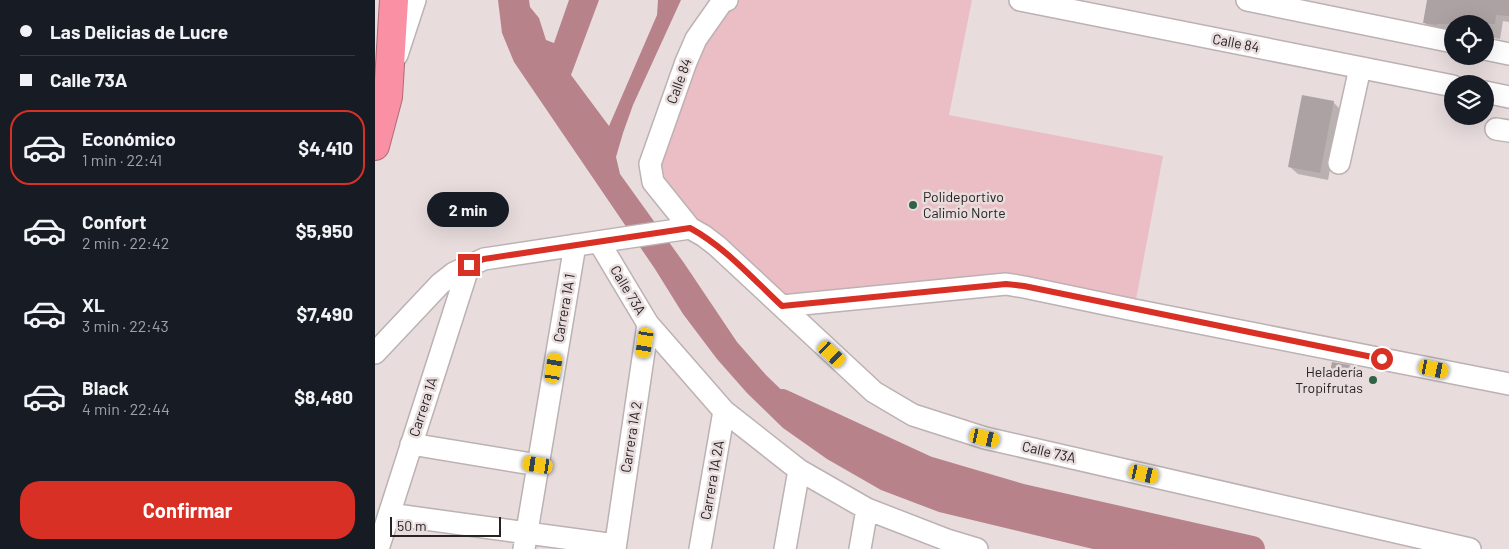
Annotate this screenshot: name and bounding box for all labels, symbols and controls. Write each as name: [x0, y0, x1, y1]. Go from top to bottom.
map controls: [1444, 15, 1494, 125]
button: locate: [1444, 15, 1494, 65]
text: Las Delicias de Lucre: [50, 20, 228, 43]
street label: Calle 84: [1211, 30, 1261, 55]
street label: Calle 84: [662, 56, 695, 106]
text: Calle 73A: [50, 68, 127, 91]
button: layers: [1444, 75, 1494, 125]
icon: car: [22, 125, 67, 170]
text: Económico: [82, 127, 176, 150]
text: $4,410: [298, 136, 353, 159]
text: 1 min · 22:41: [82, 150, 162, 169]
place label: Polideportivo Calimio Norte: [923, 188, 1006, 221]
callout: 2 min: [428, 192, 510, 228]
marker: Polideportivo Calimio Norte: [907, 199, 919, 211]
text: 2 min: [449, 200, 487, 219]
icon: car: [22, 208, 67, 253]
text: Confort: [82, 210, 146, 233]
text: $5,950: [296, 219, 353, 242]
text: 2 min · 22:42: [82, 233, 169, 252]
route end: [458, 254, 480, 276]
street label: Calle 73A: [607, 262, 650, 318]
street label: Carrera 1A 1: [549, 272, 578, 343]
icon: car: [22, 291, 67, 336]
text: XL: [82, 293, 105, 316]
text: $7,490: [297, 302, 353, 325]
text: 3 min · 22:43: [82, 316, 169, 335]
car: [635, 327, 654, 359]
car: [815, 338, 848, 370]
route start: [1371, 348, 1393, 370]
car: [544, 352, 563, 384]
car: [1417, 359, 1450, 379]
place label: Heladería Tropifrutas: [1295, 363, 1363, 396]
icon: car: [22, 374, 67, 419]
street label: Carrera 1A: [405, 374, 440, 439]
marker: Heladería Tropifrutas: [1367, 374, 1379, 386]
text: Black: [82, 376, 129, 399]
text: $8,480: [294, 385, 353, 408]
text: 4 min · 22:44: [82, 399, 170, 418]
street label: Carrera 1A 2: [616, 400, 645, 474]
car: [968, 427, 1001, 449]
street label: Calle 73A: [1021, 437, 1078, 466]
street label: Carrera 1A 2A: [696, 438, 727, 521]
car: [522, 455, 553, 475]
car: [1127, 463, 1160, 485]
button: Confirmar: [20, 481, 355, 539]
scale bar: [390, 514, 501, 537]
text: 50 m: [397, 517, 426, 534]

